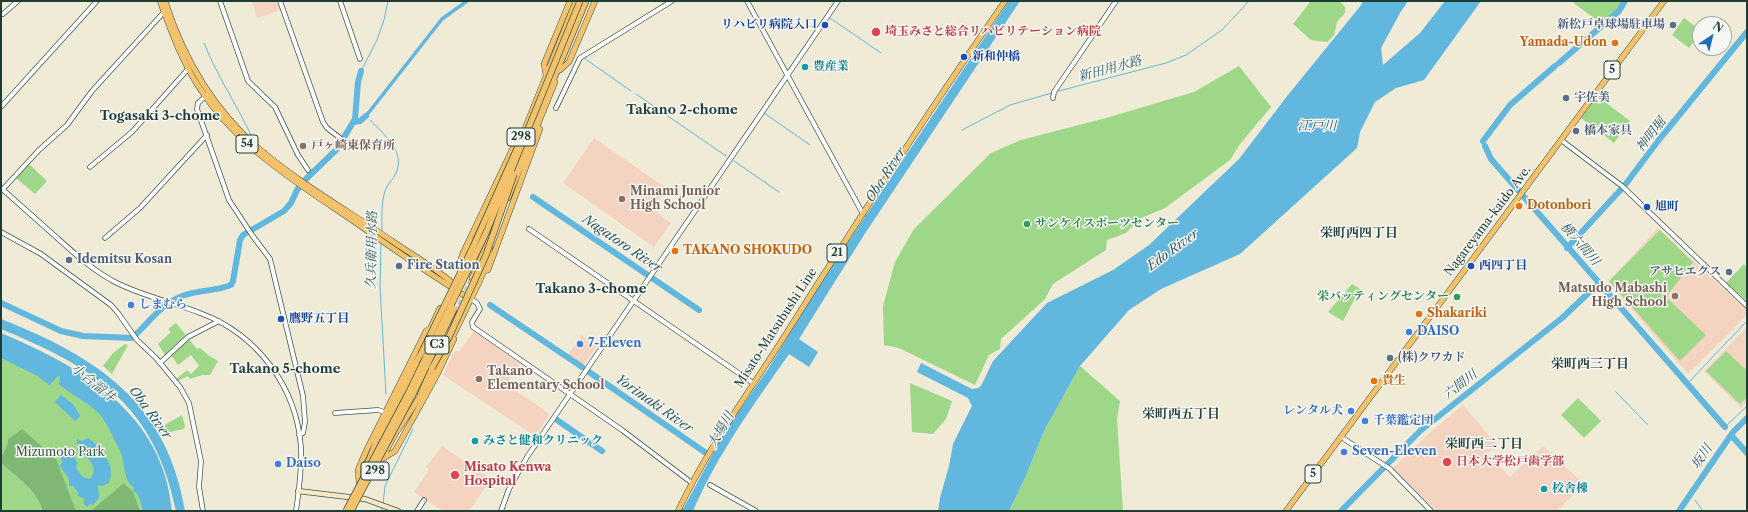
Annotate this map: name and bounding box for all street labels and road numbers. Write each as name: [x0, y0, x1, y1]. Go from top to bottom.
road number: 5: [1604, 61, 1620, 79]
road number: 298: [507, 128, 535, 146]
road number: 54: [236, 135, 258, 153]
street label: Nagareyama-kaido Ave.: [1442, 163, 1534, 279]
road number: 21: [827, 244, 847, 262]
street label: Misato-Matsubushi Line: [732, 266, 820, 390]
road number: C3: [425, 336, 449, 354]
road number: 298: [361, 462, 389, 480]
road number: 5: [1305, 465, 1321, 483]

